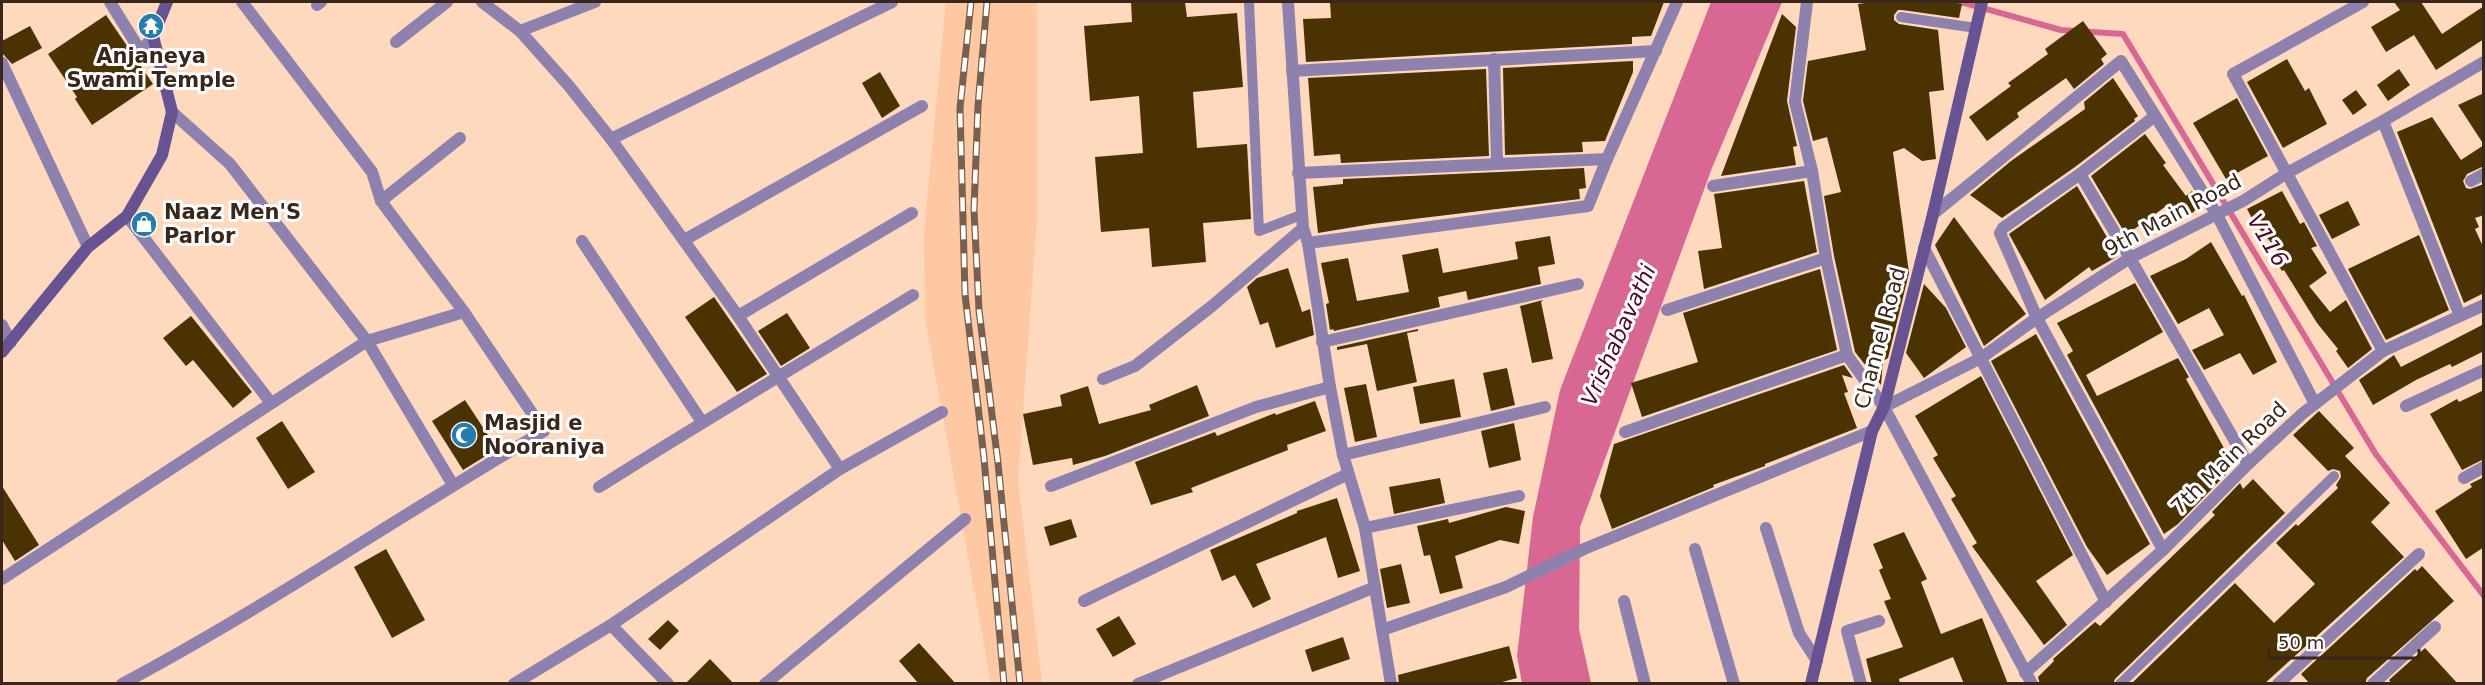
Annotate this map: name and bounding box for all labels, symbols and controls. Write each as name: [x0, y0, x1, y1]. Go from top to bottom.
temple icon: Anjaneya Swami Temple: [136, 11, 166, 41]
place label: Anjaneya Swami Temple: [66, 44, 236, 92]
street label: 9th Main Road: [2101, 169, 2245, 261]
place label: Naaz Men'S Parlor: [164, 200, 301, 248]
shop icon: Naaz Men'S Parlor: [129, 209, 159, 239]
water label: V116: [2242, 209, 2293, 271]
water label: Vrishabavathi: [1576, 261, 1661, 410]
street label: Channel Road: [1850, 265, 1910, 411]
street label: 7th Main Road: [2166, 397, 2292, 519]
place label: Masjid e Nooraniya: [484, 411, 605, 459]
mosque icon: Masjid e Nooraniya: [449, 420, 479, 450]
scale bar: [2269, 622, 2419, 660]
text: 50 m: [2278, 632, 2324, 653]

